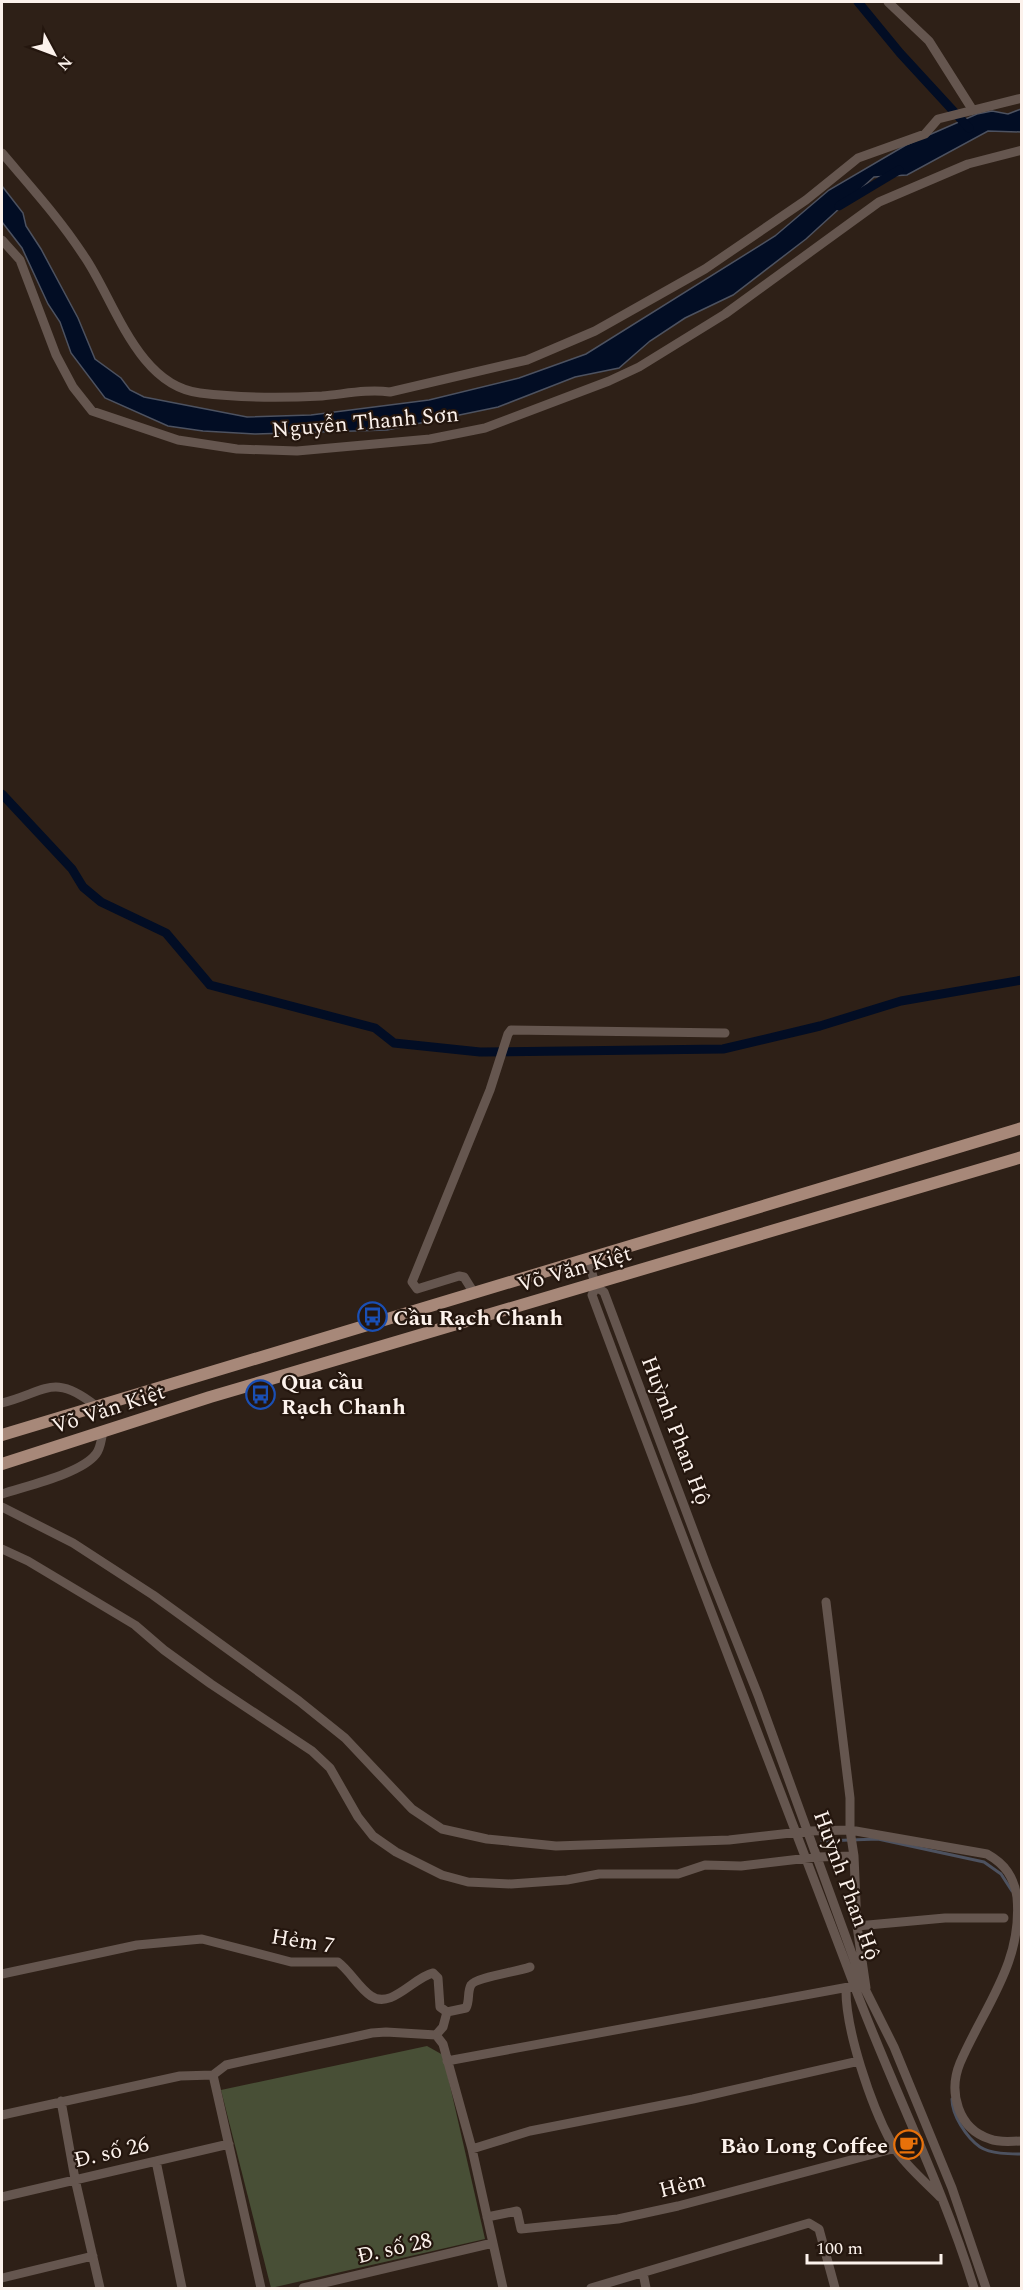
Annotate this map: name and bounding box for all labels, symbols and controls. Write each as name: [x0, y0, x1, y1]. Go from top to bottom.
north arrow: [24, 24, 84, 84]
text: N: [51, 50, 78, 76]
street label: Nguyễn Thanh Sơn: [270, 398, 460, 447]
street label: Võ Văn Kiệt: [513, 1237, 636, 1302]
bus stop icon: Cầu Rạch Chanh: [356, 1301, 388, 1333]
place label: Cầu Rạch Chanh: [393, 1302, 564, 1335]
street label: Huỳnh Phan Hộ: [632, 1351, 719, 1510]
place label: Qua cầu Rạch Chanh: [281, 1366, 406, 1424]
street label: Võ Văn Kiệt: [47, 1375, 170, 1443]
bus stop icon: Qua cầu Rạch Chanh: [244, 1378, 276, 1410]
street label: Huỳnh Phan Hộ: [804, 1806, 889, 1965]
street label: Hẻm 7: [269, 1920, 337, 1963]
street label: Đ. số 26: [71, 2128, 152, 2177]
cafe icon: Bảo Long Coffee: [893, 2129, 925, 2161]
place label: Bảo Long Coffee: [720, 2130, 888, 2163]
street label: Hẻm: [655, 2164, 709, 2207]
street label: Đ. số 28: [354, 2224, 435, 2273]
scale bar: [807, 2227, 940, 2265]
text: 100 m: [816, 2235, 863, 2262]

